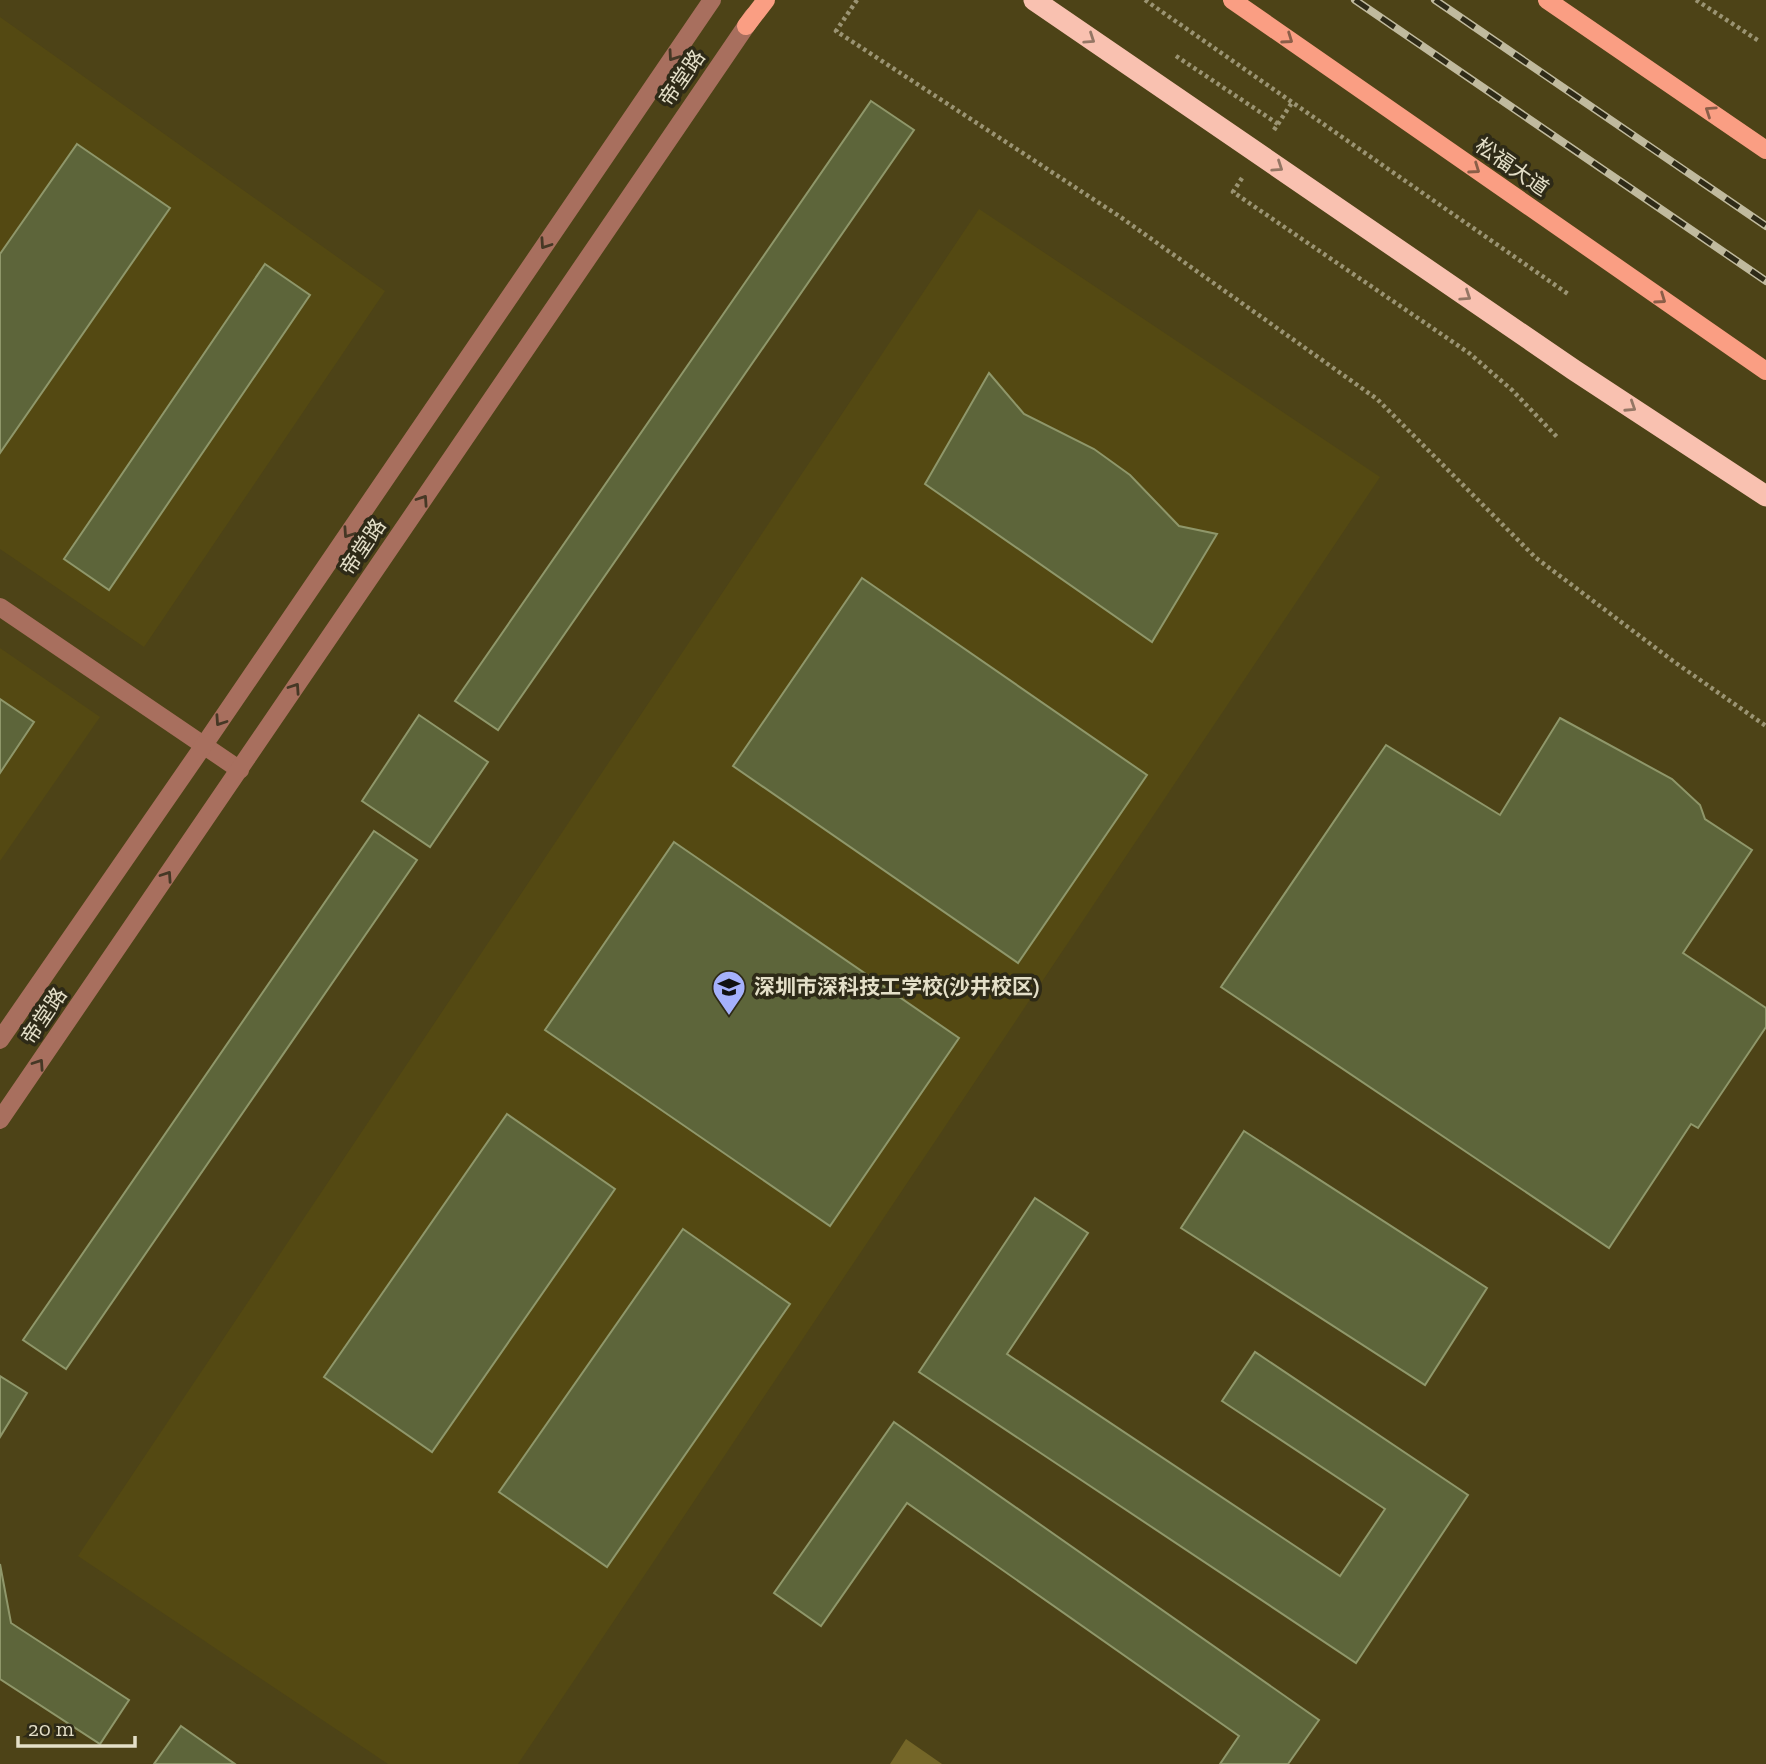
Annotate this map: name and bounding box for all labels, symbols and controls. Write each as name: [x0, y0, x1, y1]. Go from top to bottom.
one-way arrow: [1082, 30, 1095, 43]
one-way arrow: [1280, 31, 1293, 43]
street label: 帝堂路: [653, 45, 710, 111]
one-way arrow: [669, 48, 681, 61]
one-way arrow: [1705, 107, 1718, 119]
street label: 松福大道: [1471, 132, 1554, 201]
one-way arrow: [1270, 159, 1283, 171]
one-way arrow: [1467, 161, 1480, 174]
one-way arrow: [541, 236, 553, 249]
one-way arrow: [1458, 287, 1471, 300]
one-way arrow: [1653, 291, 1666, 303]
one-way arrow: [1623, 399, 1636, 412]
one-way arrow: [415, 495, 427, 508]
street label: 帝堂路: [335, 514, 391, 580]
one-way arrow: [344, 525, 356, 538]
one-way arrow: [287, 683, 299, 696]
one-way arrow: [215, 714, 228, 727]
one-way arrow: [159, 871, 171, 884]
school or university icon: 深圳市深科技工学校(沙井校区): [710, 968, 748, 1017]
place label: 深圳市深科技工学校(沙井校区): [754, 974, 1039, 999]
street label: 帝堂路: [16, 983, 72, 1049]
one-way arrow: [30, 1059, 43, 1072]
scale bar: [18, 1704, 135, 1748]
text: 20 m: [28, 1716, 74, 1741]

